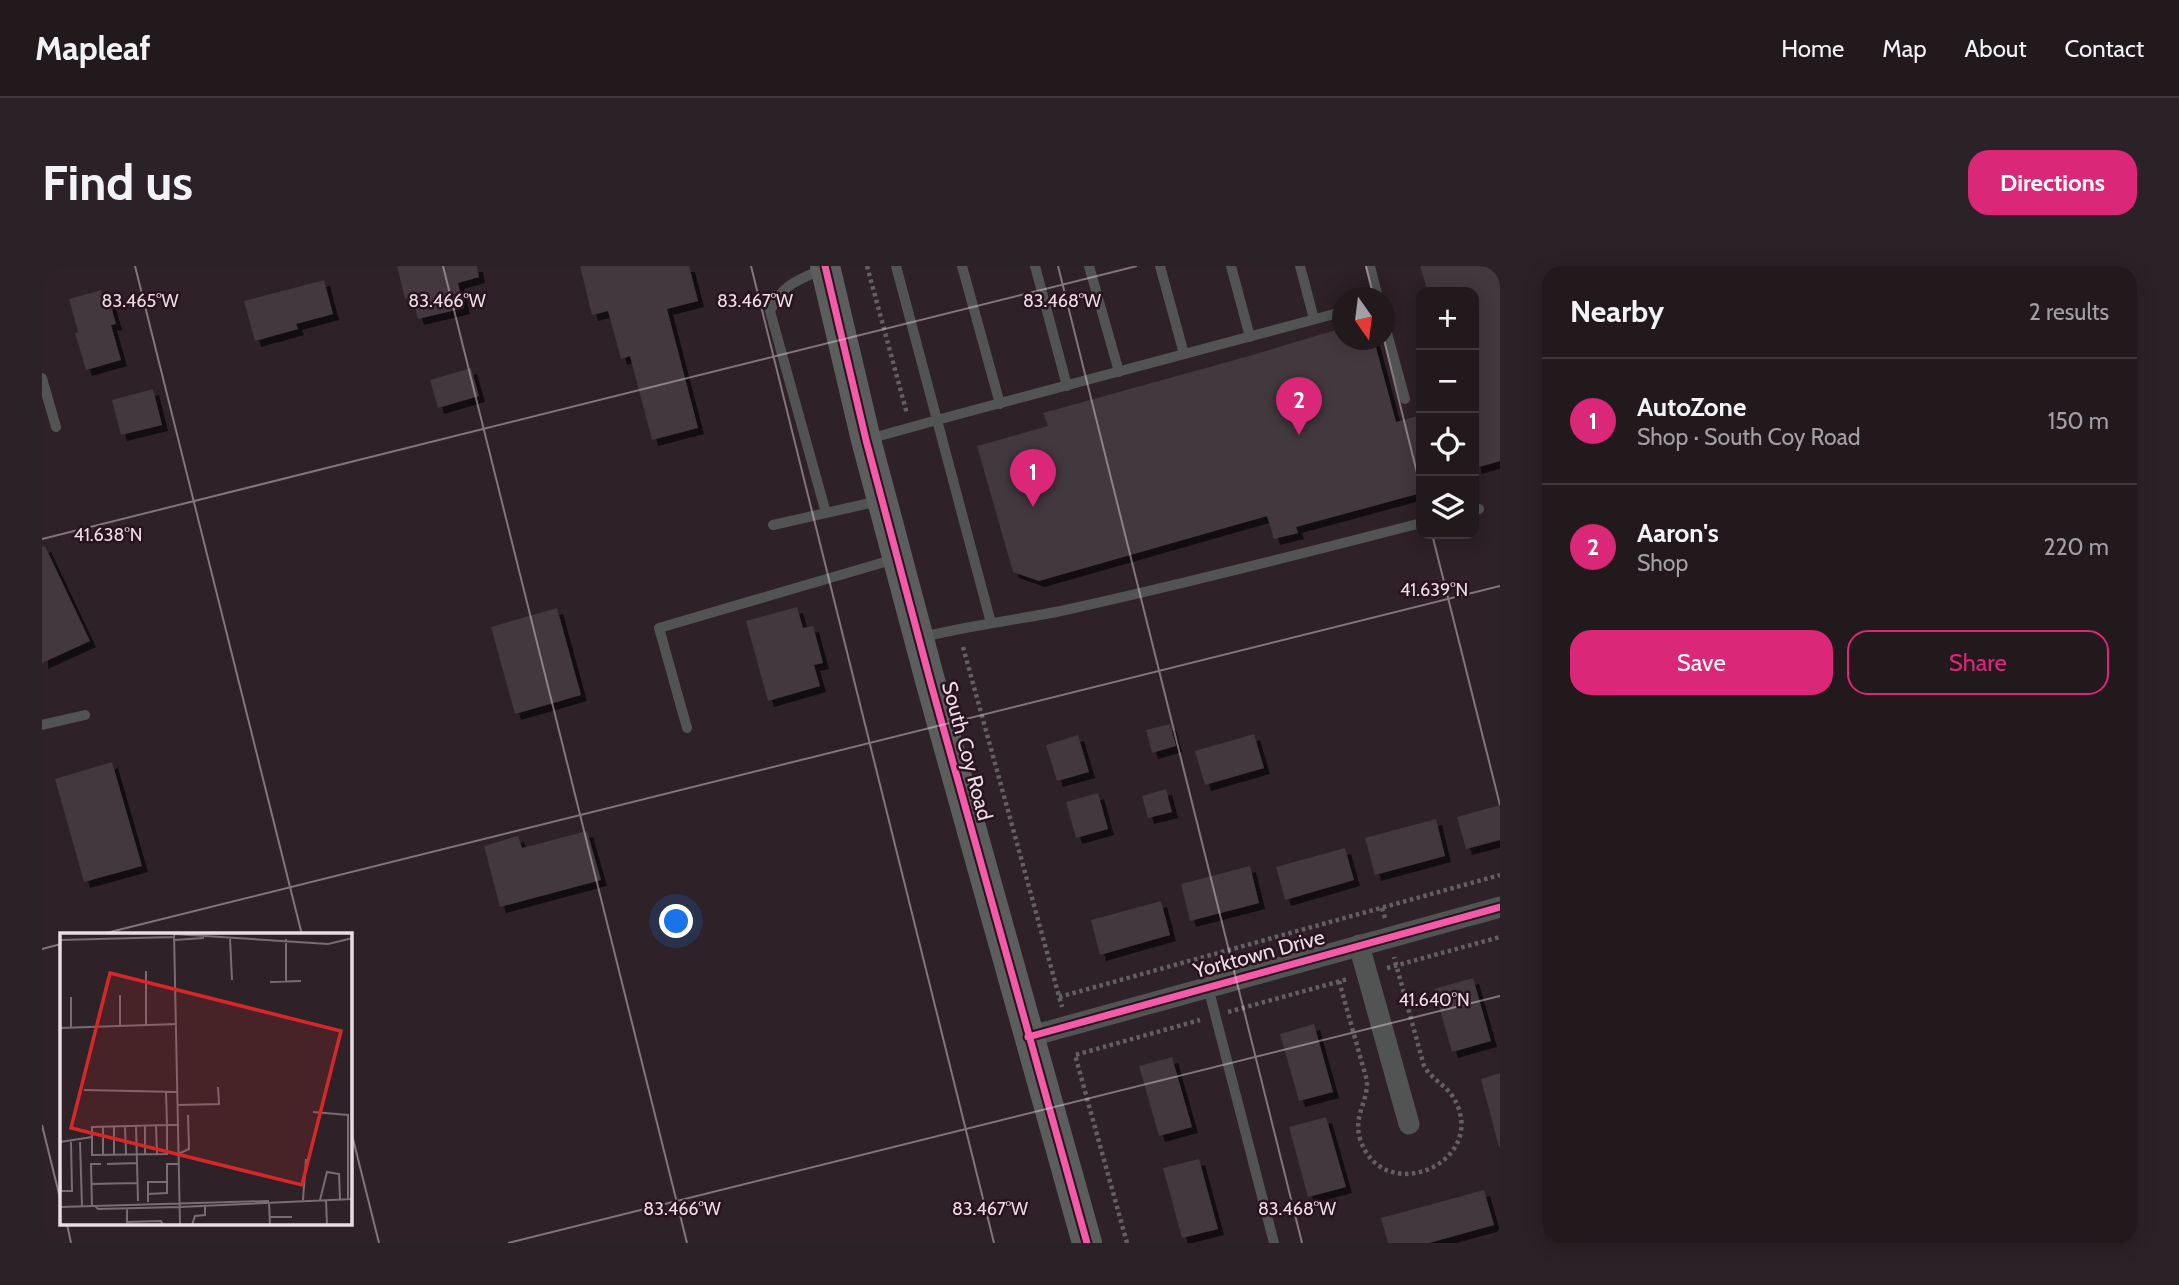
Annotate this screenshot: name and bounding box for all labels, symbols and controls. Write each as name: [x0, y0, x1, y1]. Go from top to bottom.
text: Mapleaf: [35, 28, 151, 68]
text: Home: [1781, 34, 1844, 63]
text: Map: [1882, 34, 1927, 63]
text: About: [1965, 34, 2027, 63]
text: Contact: [2065, 34, 2144, 63]
button: Directions: [1968, 150, 2137, 215]
text: Find us: [42, 153, 193, 212]
north arrow: [1332, 287, 1395, 350]
map controls: [1416, 287, 1479, 539]
button: +: [1416, 287, 1479, 350]
text: 83.465°W: [101, 290, 179, 312]
text: 83.466°W: [408, 290, 486, 312]
text: 83.467°W: [717, 290, 793, 312]
text: 83.468°W: [1023, 290, 1101, 312]
text: Nearby: [1570, 293, 1664, 330]
text: 2 results: [2029, 298, 2109, 326]
button: −: [1416, 350, 1479, 413]
pin: 2: [1276, 377, 1322, 435]
text: AutoZone: [1637, 391, 1746, 423]
text: 1: [1589, 407, 1597, 435]
text: 150 m: [2048, 407, 2109, 435]
button: locate: [1416, 413, 1479, 476]
text: Shop · South Coy Road: [1637, 423, 1861, 451]
pin: 1: [1010, 449, 1056, 507]
button: layers: [1416, 476, 1479, 539]
text: Aaron's: [1637, 517, 1719, 549]
text: 41.638°N: [74, 524, 142, 546]
text: 2: [1587, 533, 1599, 561]
text: 220 m: [2043, 533, 2109, 561]
text: Shop: [1637, 549, 1688, 577]
text: 41.639°N: [1400, 579, 1468, 601]
button: Save: [1570, 630, 1833, 695]
button: Share: [1847, 630, 2109, 695]
street label: South Coy Road: [937, 679, 998, 823]
your location: [659, 904, 693, 938]
street label: Yorktown Drive: [1189, 924, 1328, 983]
inset map: [60, 933, 352, 1226]
text: 41.640°N: [1398, 989, 1470, 1011]
text: 83.466°W: [643, 1198, 721, 1220]
text: 83.467°W: [952, 1198, 1028, 1220]
text: 83.468°W: [1258, 1198, 1336, 1220]

